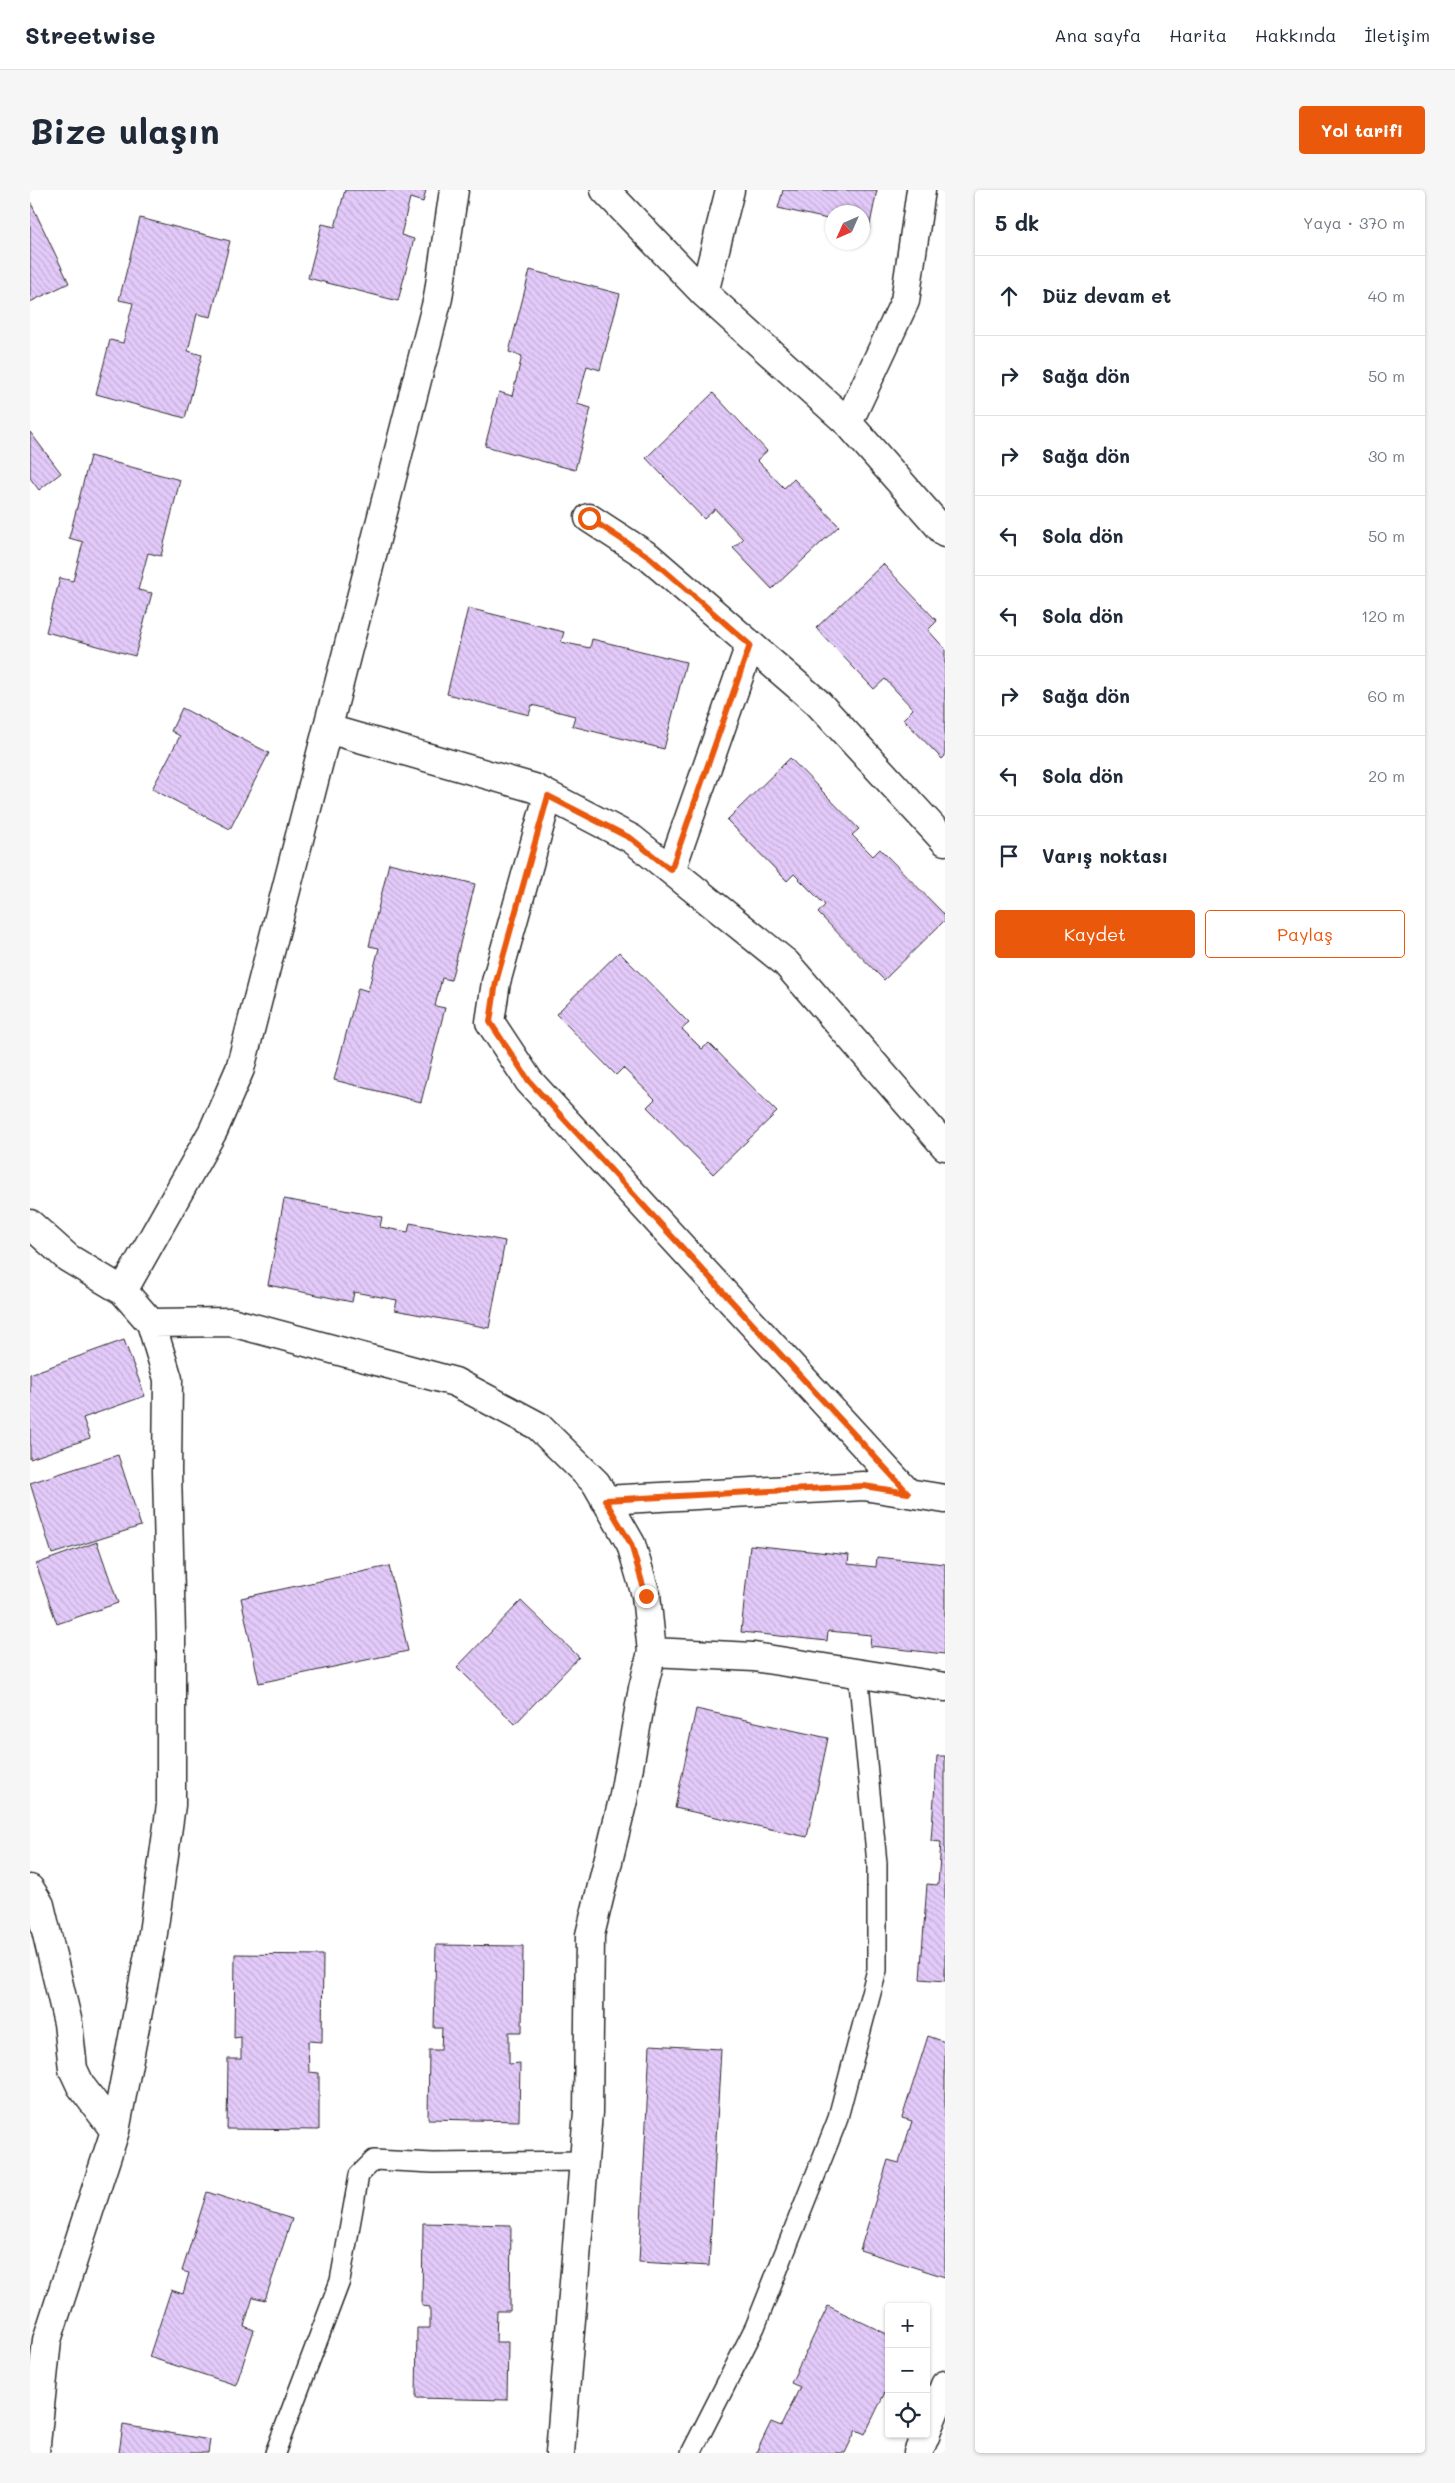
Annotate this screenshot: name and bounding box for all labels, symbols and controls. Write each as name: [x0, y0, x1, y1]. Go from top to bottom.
text: Streetwise: [25, 19, 155, 50]
text: Ana sayfa: [1054, 23, 1141, 47]
text: Harita: [1169, 23, 1227, 47]
text: Hakkında: [1255, 23, 1336, 47]
text: İletişim: [1364, 23, 1430, 47]
button: Yol tarifi: [1299, 106, 1425, 154]
text: Bize ulaşın: [30, 107, 220, 153]
north arrow: [825, 205, 870, 250]
text: 5 dk: [995, 209, 1039, 236]
text: Yaya · 370 m: [1303, 212, 1405, 233]
icon: ahead: [995, 282, 1023, 310]
text: Düz devam et: [1042, 283, 1171, 308]
text: 40 m: [1368, 285, 1405, 306]
icon: right: [995, 362, 1023, 390]
text: Sağa dön: [1042, 363, 1130, 388]
text: 50 m: [1368, 365, 1405, 386]
icon: right: [995, 442, 1023, 470]
text: Sağa dön: [1042, 443, 1130, 468]
text: 30 m: [1368, 445, 1405, 466]
route start: [578, 507, 601, 530]
icon: left: [995, 522, 1023, 550]
text: Sola dön: [1042, 523, 1124, 548]
text: 50 m: [1368, 525, 1405, 546]
icon: left: [995, 602, 1023, 630]
text: Sola dön: [1042, 603, 1124, 628]
text: 120 m: [1361, 605, 1405, 626]
icon: right: [995, 682, 1023, 710]
text: Sağa dön: [1042, 683, 1130, 708]
text: 60 m: [1368, 685, 1405, 706]
icon: left: [995, 762, 1023, 790]
text: Sola dön: [1042, 763, 1124, 788]
text: 20 m: [1368, 765, 1405, 786]
icon: arrive: [995, 842, 1023, 870]
text: Varış noktası: [1042, 843, 1168, 868]
button: Kaydet: [995, 910, 1195, 958]
button: Paylaş: [1205, 910, 1405, 958]
route end: [635, 1585, 658, 1608]
map controls: [885, 2303, 930, 2438]
button: +: [885, 2303, 930, 2348]
button: −: [885, 2348, 930, 2393]
button: locate: [885, 2393, 930, 2438]

